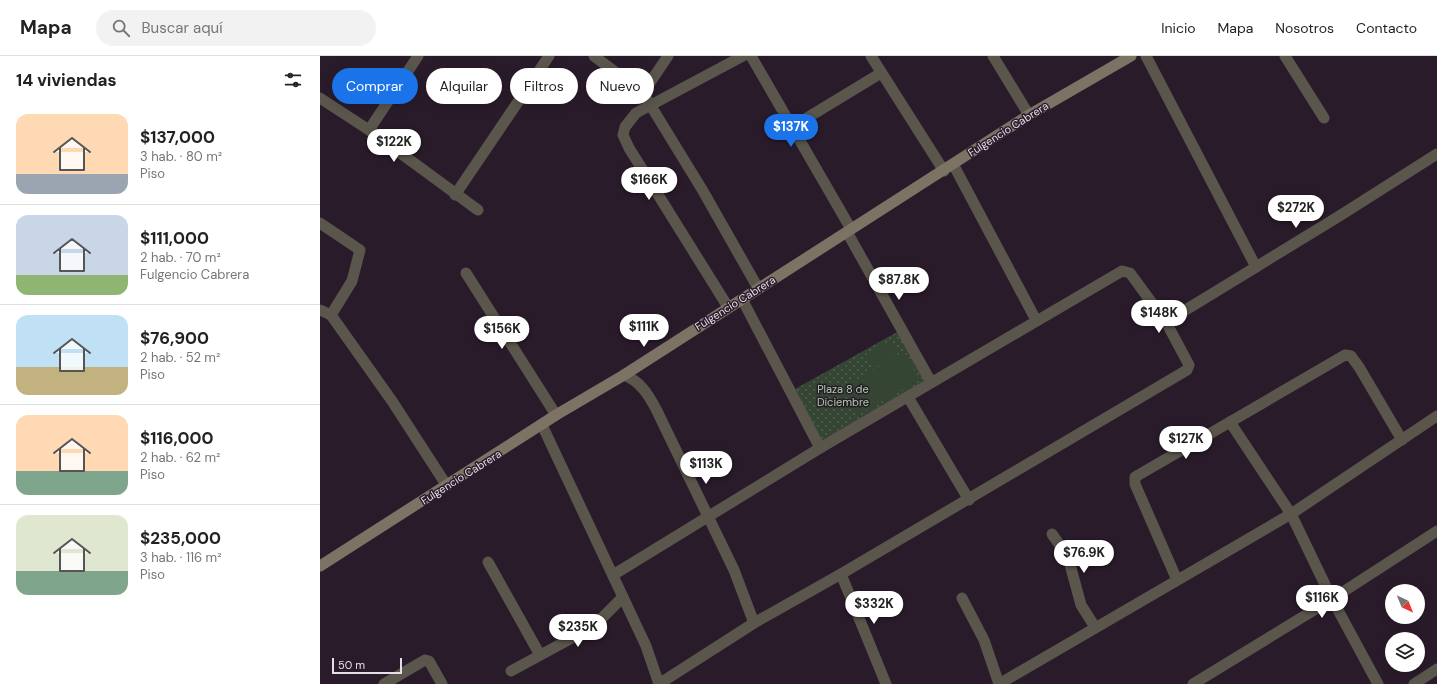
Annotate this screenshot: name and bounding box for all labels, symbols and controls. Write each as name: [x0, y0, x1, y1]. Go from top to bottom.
search box: [96, 10, 376, 46]
text: Mapa: [20, 15, 72, 40]
icon: search: [110, 17, 132, 39]
text: Buscar aquí: [142, 18, 223, 38]
text: Inicio: [1161, 19, 1196, 37]
text: Mapa: [1218, 19, 1253, 37]
text: Nosotros: [1275, 19, 1334, 37]
text: Contacto: [1356, 19, 1417, 37]
chip: Comprar: [332, 68, 418, 104]
chip: Alquilar: [426, 68, 502, 104]
chip: Filtros: [510, 68, 578, 104]
chip: Nuevo: [586, 68, 654, 104]
text: 14 viviendas: [16, 69, 117, 91]
icon: filters: [282, 69, 304, 91]
street label: Fulgencio Cabrera: [965, 99, 1051, 159]
pin: $137K: [763, 114, 819, 148]
text: $137K: [773, 118, 809, 135]
text: $137,000: [140, 126, 215, 148]
pin: $122K: [366, 129, 422, 163]
icon: home: [48, 130, 96, 178]
text: $122K: [376, 133, 412, 150]
text: 3 hab. · 80 m²: [140, 148, 222, 165]
text: Piso: [140, 165, 165, 182]
pin: $166K: [621, 167, 677, 201]
text: $166K: [630, 171, 668, 188]
pin: $272K: [1268, 195, 1324, 229]
text: $272K: [1277, 199, 1315, 216]
text: $111,000: [140, 227, 209, 249]
icon: home: [48, 231, 96, 279]
text: 2 hab. · 70 m²: [140, 249, 221, 266]
text: Fulgencio Cabrera: [140, 266, 249, 283]
pin: $87.8K: [866, 267, 932, 301]
text: $87.8K: [878, 271, 920, 288]
street label: Fulgencio Cabrera: [692, 273, 778, 333]
pin: $148K: [1131, 300, 1187, 334]
text: $148K: [1140, 304, 1178, 321]
pin: $111K: [616, 314, 672, 348]
pin: $156K: [474, 316, 530, 350]
text: $111K: [629, 318, 659, 335]
text: $156K: [483, 320, 521, 337]
text: $76,900: [140, 327, 209, 349]
icon: home: [48, 331, 96, 379]
text: 2 hab. · 52 m²: [140, 349, 220, 366]
text: Piso: [140, 366, 165, 383]
park label: Plaza 8 de Diciembre: [817, 382, 869, 409]
pin: $127K: [1158, 426, 1214, 460]
text: $116,000: [140, 427, 214, 449]
text: $127K: [1168, 430, 1204, 447]
icon: home: [48, 431, 96, 479]
street label: Fulgencio Cabrera: [418, 447, 504, 507]
text: 2 hab. · 62 m²: [140, 449, 220, 466]
pin: $113K: [678, 451, 734, 485]
text: $113K: [689, 455, 723, 472]
text: Piso: [140, 466, 165, 483]
text: $235,000: [140, 527, 221, 549]
icon: home: [48, 531, 96, 579]
pin: $76.9K: [1051, 540, 1117, 574]
text: $76.9K: [1063, 544, 1105, 561]
text: 3 hab. · 116 m²: [140, 549, 222, 566]
text: Piso: [140, 566, 165, 583]
north arrow: [1385, 584, 1425, 624]
map controls: [1385, 584, 1425, 672]
pin: $116K: [1294, 585, 1350, 619]
text: $116K: [1305, 589, 1339, 606]
pin: $332K: [846, 591, 902, 625]
text: $332K: [854, 595, 894, 612]
pin: $235K: [550, 614, 606, 648]
text: $235K: [558, 618, 598, 635]
button: layers: [1385, 632, 1425, 672]
scale bar: [332, 656, 402, 675]
text: 50 m: [338, 658, 365, 672]

